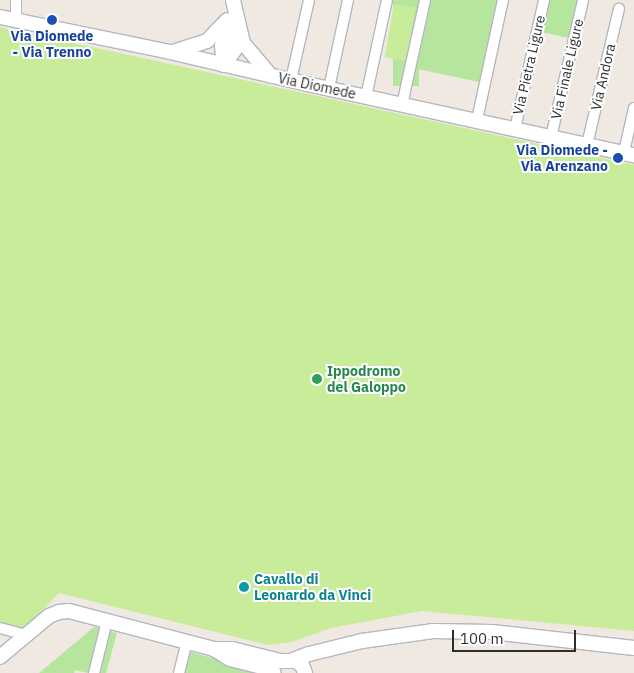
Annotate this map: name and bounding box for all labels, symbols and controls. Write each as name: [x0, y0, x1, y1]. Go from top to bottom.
marker: Via Diomede - Via Trenno: [46, 14, 58, 26]
street label: Via Pietra Ligure: [509, 14, 549, 116]
street label: Via Finale Ligure: [547, 17, 587, 121]
place label: Via Diomede - Via Trenno: [11, 28, 93, 60]
street label: Via Andora: [587, 42, 619, 112]
street label: Via Diomede: [276, 70, 358, 102]
place label: Via Diomede - Via Arenzano: [516, 142, 608, 174]
marker: Via Diomede - Via Arenzano: [612, 152, 624, 164]
place label: Ippodromo del Galoppo: [327, 363, 406, 396]
marker: Ippodromo del Galoppo: [311, 373, 323, 385]
place label: Cavallo di Leonardo da Vinci: [254, 571, 371, 604]
marker: Cavallo di Leonardo da Vinci: [238, 581, 250, 593]
scale bar: [454, 620, 578, 652]
text: 100 m: [460, 629, 504, 648]

